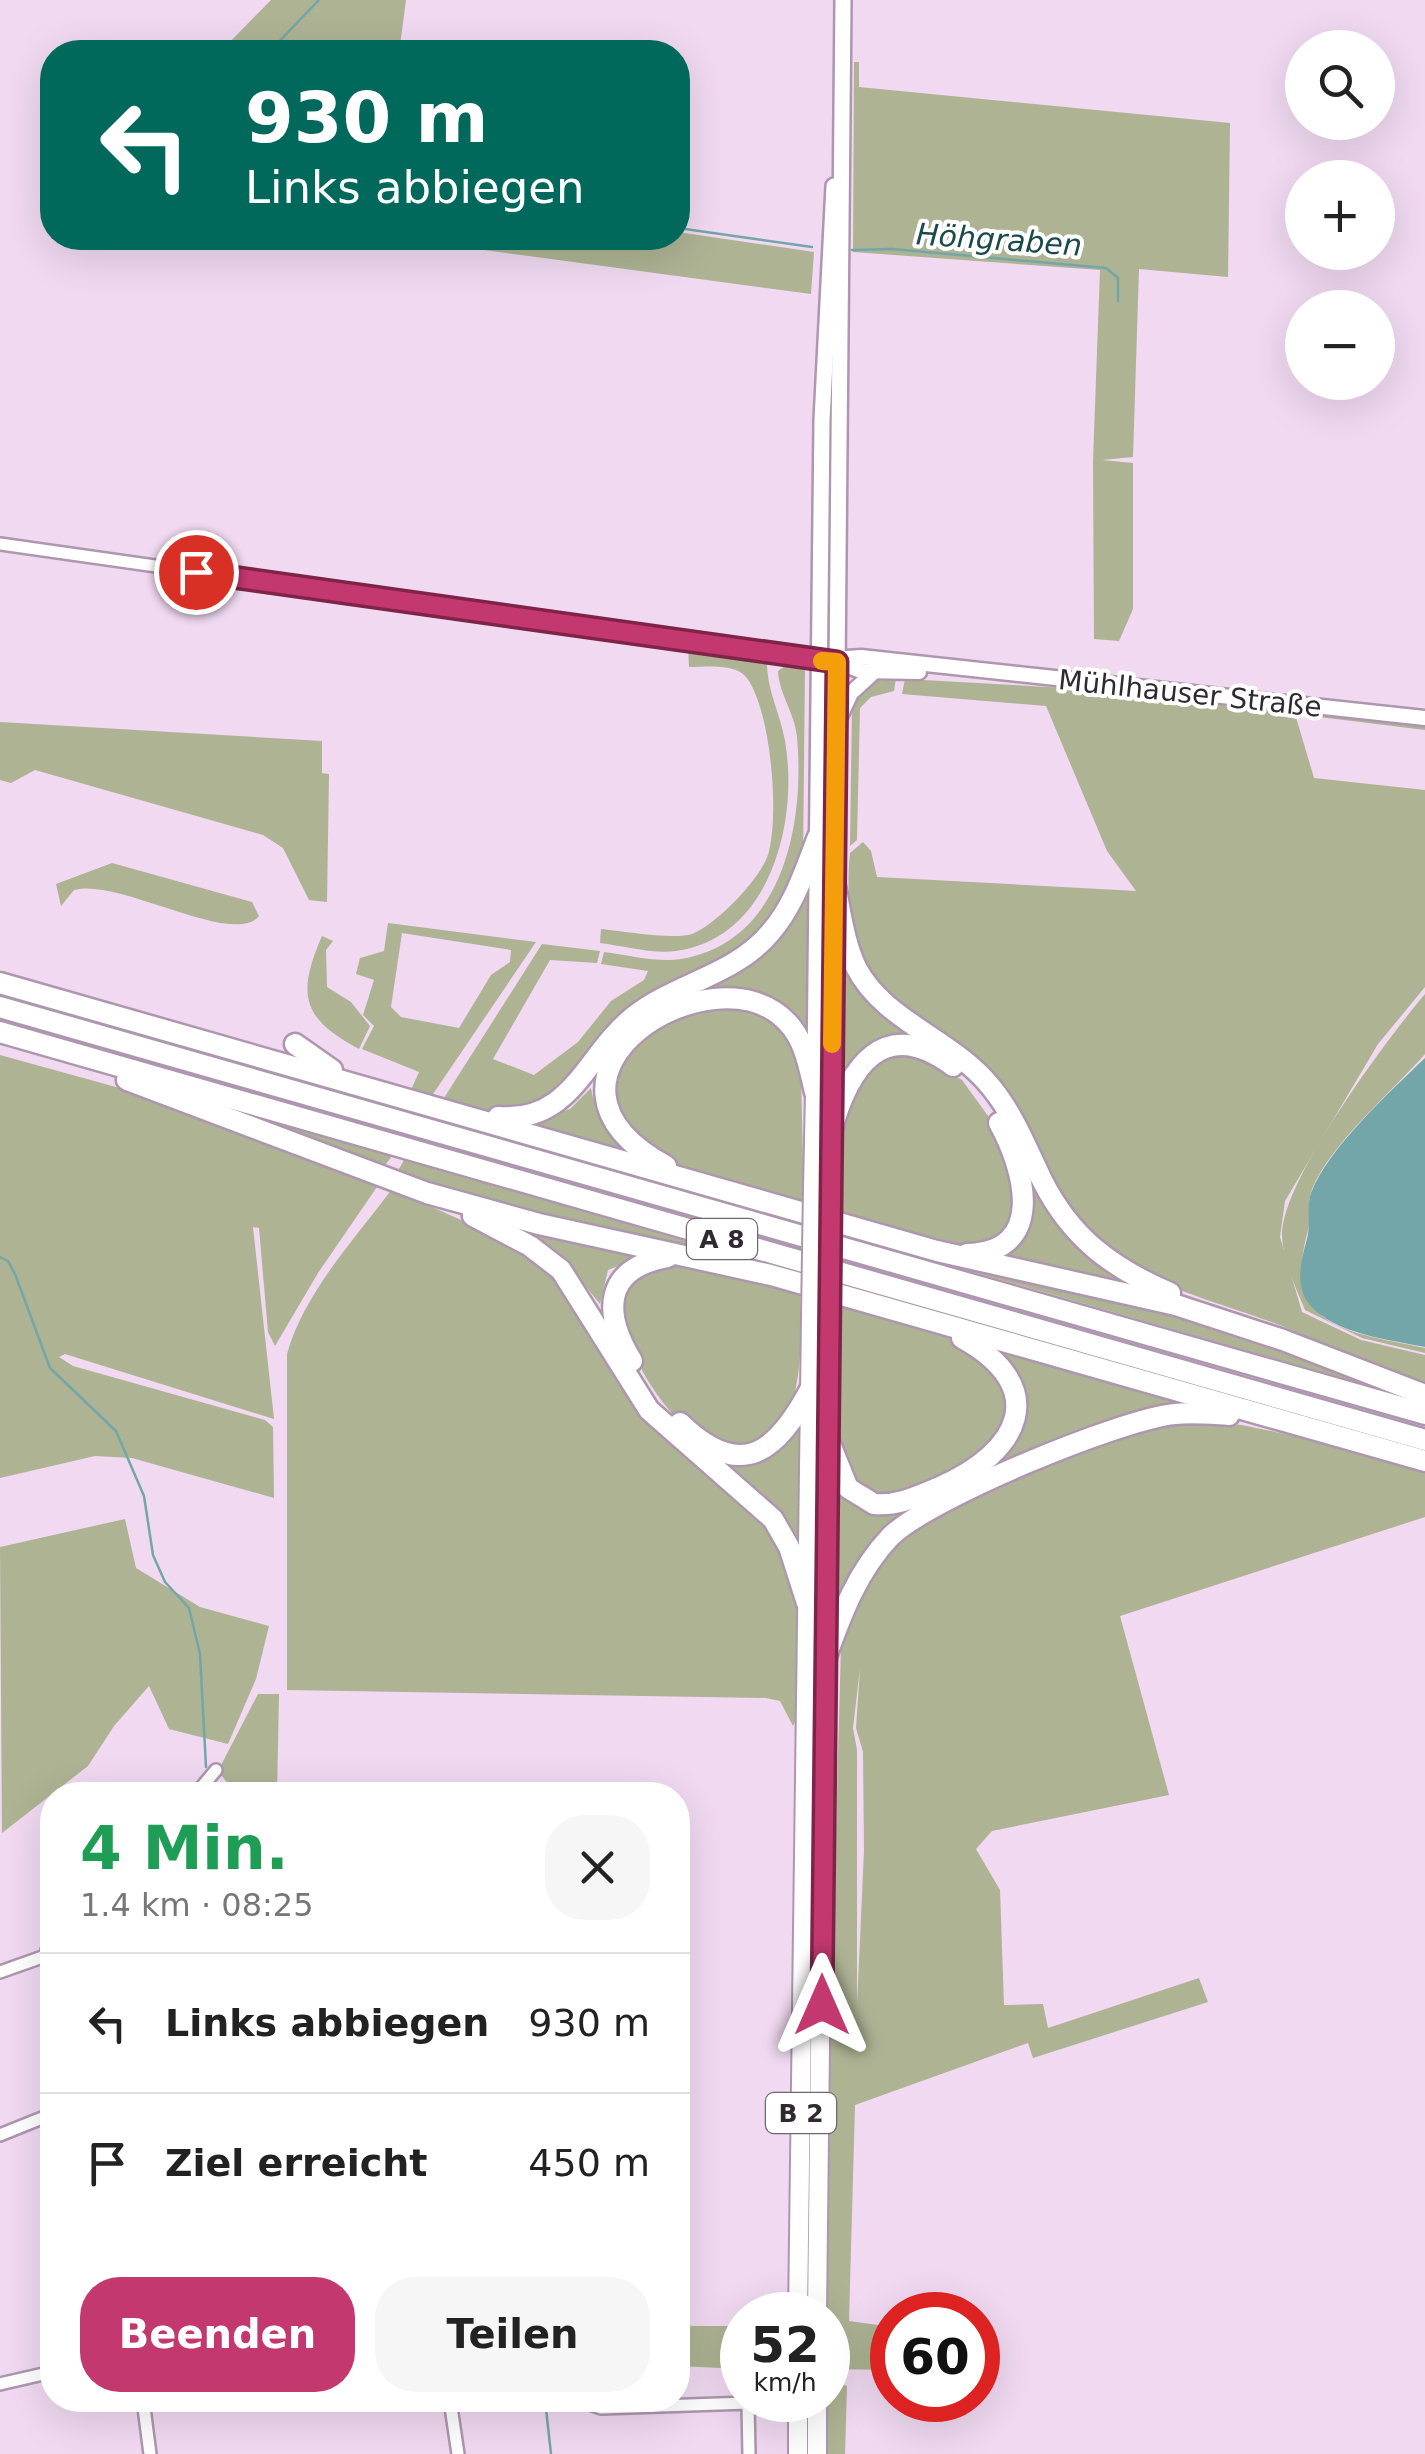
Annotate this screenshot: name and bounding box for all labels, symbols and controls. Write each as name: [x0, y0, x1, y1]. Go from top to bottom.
map controls: [1285, 30, 1395, 400]
button: search: [1285, 30, 1395, 140]
text: 930 m: [245, 77, 488, 159]
icon: left: [80, 80, 210, 210]
button: +: [1285, 160, 1395, 270]
text: Links abbiegen: [245, 161, 585, 214]
water label: Höhgraben: [915, 216, 1083, 263]
button: −: [1285, 290, 1395, 400]
pin: [154, 530, 239, 615]
icon: arrive: [169, 545, 224, 600]
street label: Mühlhauser Straße: [1057, 663, 1323, 724]
road number: A 8: [687, 1219, 757, 1259]
text: 4 Min.: [80, 1813, 288, 1883]
button: close: [545, 1815, 650, 1920]
text: 1.4 km · 08:25: [80, 1886, 314, 1924]
position arrow: [770, 1953, 874, 2057]
icon: left: [80, 1996, 135, 2051]
text: Links abbiegen: [165, 2001, 489, 2045]
text: 930 m: [528, 2001, 650, 2045]
road number: B 2: [766, 2093, 836, 2133]
icon: arrive: [80, 2136, 135, 2191]
text: Ziel erreicht: [165, 2141, 427, 2185]
text: 450 m: [528, 2141, 650, 2185]
button: Beenden: [80, 2277, 355, 2392]
button: Teilen: [375, 2277, 650, 2392]
speed limit sign: 60: [870, 2292, 1000, 2422]
text: 52: [750, 2316, 820, 2374]
text: km/h: [753, 2368, 817, 2397]

